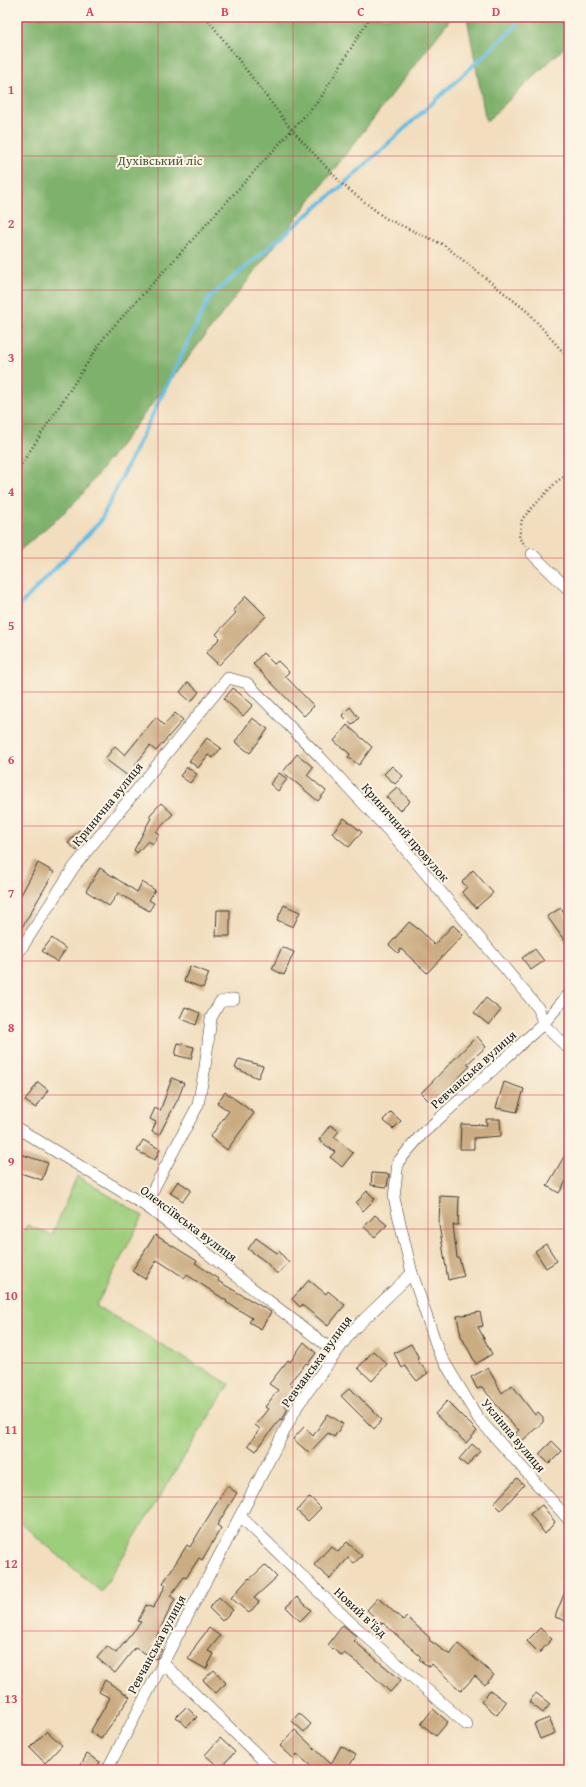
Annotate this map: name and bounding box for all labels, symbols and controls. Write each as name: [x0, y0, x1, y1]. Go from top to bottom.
text: A: [86, 2, 95, 21]
text: B: [221, 2, 229, 21]
text: C: [357, 2, 365, 21]
text: D: [492, 2, 500, 21]
text: 1: [8, 80, 14, 99]
park label: Духівський ліс: [116, 151, 203, 170]
text: 2: [8, 214, 15, 233]
text: 3: [8, 348, 14, 367]
text: 4: [8, 482, 15, 501]
text: 5: [8, 616, 15, 635]
text: 6: [8, 750, 15, 769]
street label: Кринична вулиця: [67, 758, 148, 850]
street label: Криничний провулок: [357, 779, 454, 886]
text: 7: [8, 884, 15, 903]
text: 8: [8, 1018, 15, 1037]
street label: Ревчанська вулиця: [426, 1025, 521, 1113]
text: 9: [8, 1152, 15, 1171]
street label: Олексіївська вулиця: [136, 1181, 242, 1267]
text: 10: [4, 1286, 18, 1305]
street label: Ревчанська вулиця: [276, 1311, 357, 1411]
street label: Уклінна вулиця: [477, 1394, 551, 1477]
text: 11: [4, 1420, 18, 1439]
text: 12: [4, 1554, 18, 1573]
street label: Новий в'їзд: [330, 1583, 391, 1642]
street label: Ревчанська вулиця: [122, 1591, 191, 1697]
text: 13: [4, 1689, 18, 1708]

